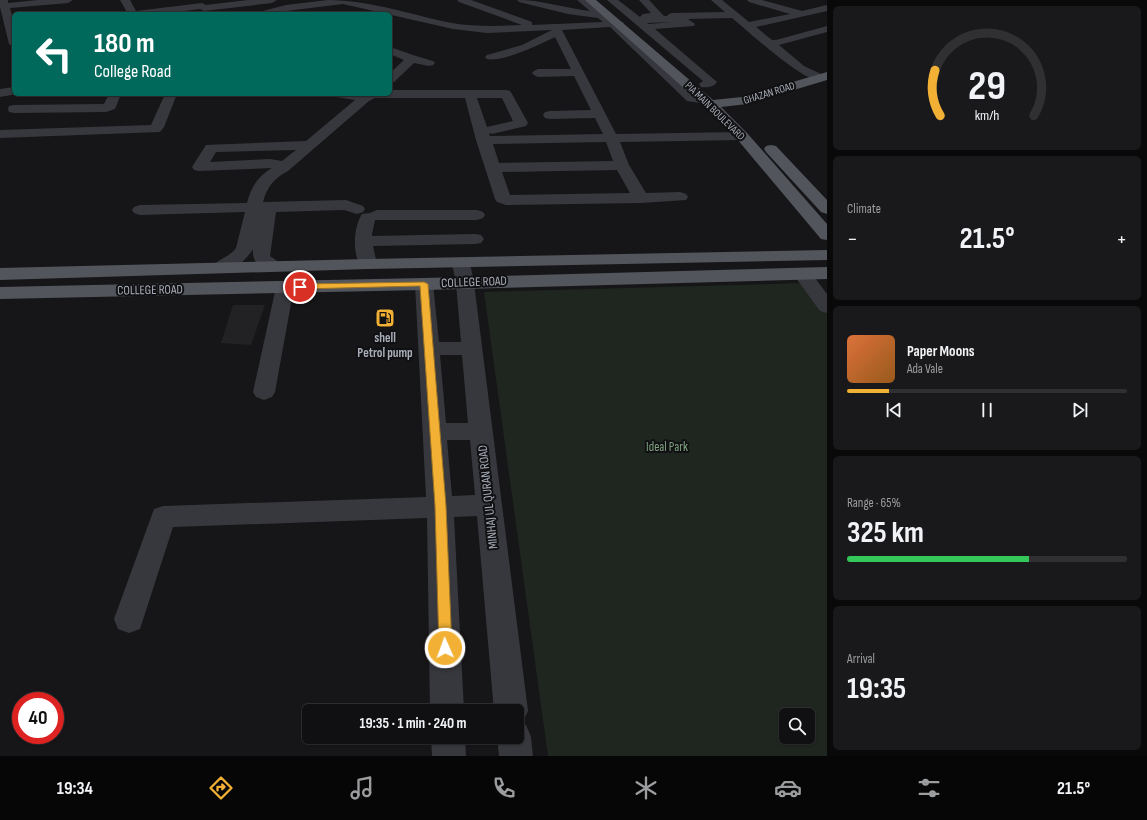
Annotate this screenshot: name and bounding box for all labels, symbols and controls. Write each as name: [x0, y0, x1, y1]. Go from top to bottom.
text: 180 m: [94, 27, 154, 60]
icon: left: [28, 28, 80, 80]
text: College Road: [94, 61, 171, 82]
text: 29: [968, 62, 1006, 111]
street label: PIA MAIN BOULEVARD: [682, 79, 748, 143]
street label: GHAZAN ROAD: [742, 79, 796, 107]
text: km/h: [975, 107, 999, 124]
text: Climate: [847, 201, 881, 217]
text: 21.5°: [959, 221, 1015, 257]
text: −: [847, 226, 858, 253]
text: +: [1116, 226, 1127, 253]
pin: [283, 270, 317, 304]
street label: COLLEGE ROAD: [441, 273, 507, 291]
icon: arrive: [289, 276, 311, 298]
street label: COLLEGE ROAD: [117, 281, 183, 299]
fuel station icon: shell Petrol pump: [374, 307, 396, 329]
place label: shell Petrol pump: [357, 330, 413, 361]
text: Paper Moons: [907, 342, 975, 361]
text: Ada Vale: [907, 361, 943, 377]
icon: previous: [883, 399, 905, 421]
icon: pause: [976, 399, 998, 421]
icon: next: [1069, 399, 1091, 421]
park label: Ideal Park: [646, 439, 688, 455]
street label: MINHAJ UL QURAN ROAD: [475, 444, 501, 550]
text: Range · 65%: [847, 495, 901, 511]
text: 325 km: [847, 515, 924, 551]
position arrow: [424, 627, 466, 669]
text: Arrival: [847, 651, 875, 667]
text: 19:35: [847, 671, 906, 707]
speed limit sign: 40: [12, 692, 64, 744]
map controls: [779, 708, 815, 744]
button: search: [779, 708, 815, 744]
text: 19:35 · 1 min · 240 m: [360, 714, 466, 733]
icon: directions: [207, 774, 235, 802]
icon: music: [348, 774, 376, 802]
icon: phone: [490, 774, 518, 802]
icon: climate: [632, 774, 660, 802]
icon: car: [774, 774, 802, 802]
icon: filters: [915, 774, 943, 802]
text: 19:34: [57, 778, 93, 799]
text: 21.5°: [1057, 778, 1090, 799]

